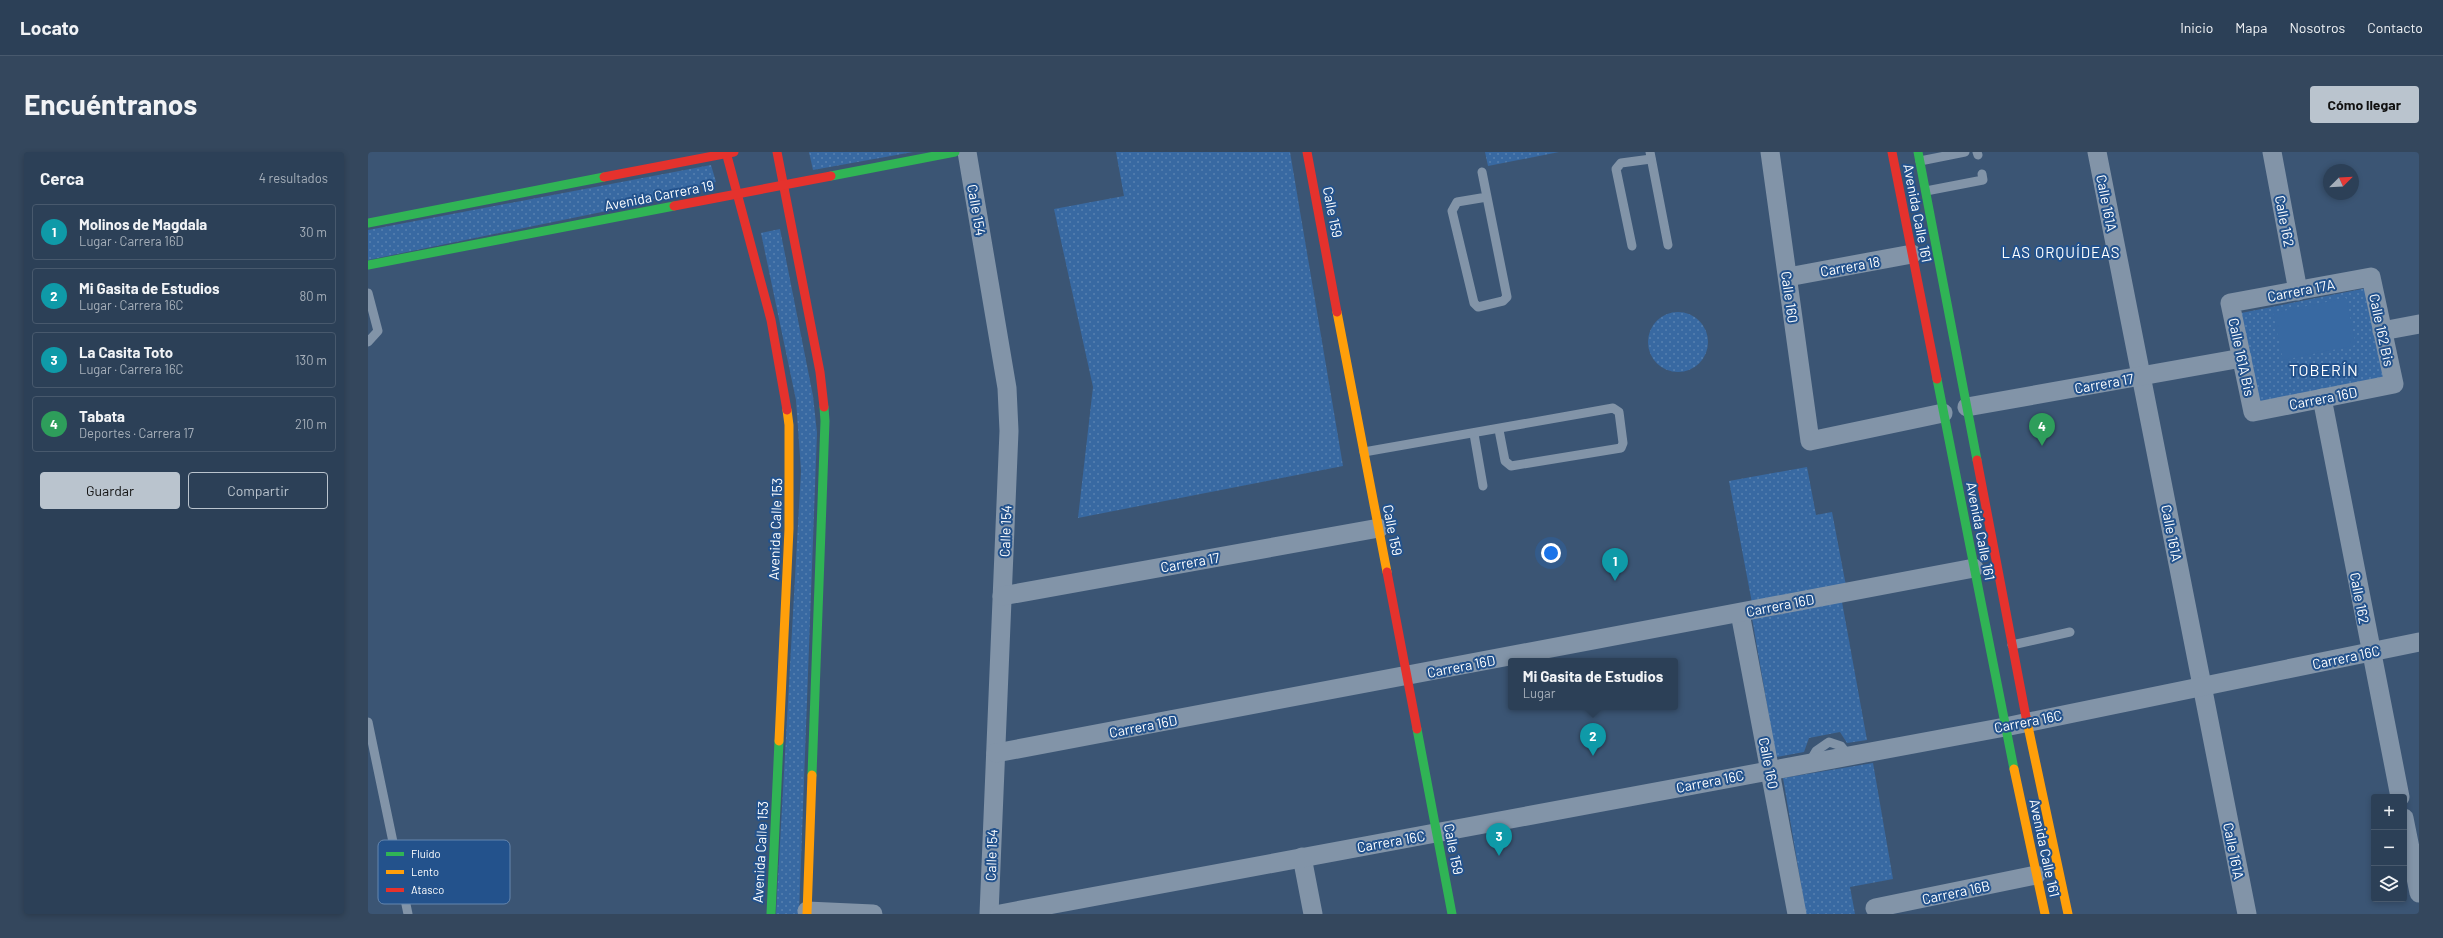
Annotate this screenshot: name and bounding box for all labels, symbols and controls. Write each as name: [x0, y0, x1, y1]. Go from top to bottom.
text: Locato: [20, 16, 79, 39]
text: Inicio: [2180, 19, 2213, 36]
text: Mapa: [2235, 19, 2267, 36]
text: Nosotros: [2289, 19, 2345, 36]
text: Contacto: [2367, 19, 2423, 36]
button: Cómo llegar: [2310, 86, 2419, 123]
text: Encuéntranos: [24, 87, 197, 121]
street label: Avenida Calle 161: [1900, 162, 1936, 264]
north arrow: [2323, 164, 2359, 200]
text: Cerca: [40, 168, 84, 188]
text: 4 resultados: [259, 170, 328, 186]
street label: Calle 161A: [2093, 173, 2121, 233]
street label: Avenida Carrera 19: [603, 176, 715, 214]
street label: Calle 154: [964, 183, 990, 237]
street label: Calle 159: [1320, 185, 1346, 239]
street label: Calle 162: [2272, 194, 2298, 248]
text: Molinos de Magdala: [79, 215, 207, 233]
text: 1: [52, 224, 56, 240]
text: 30 m: [300, 224, 327, 240]
text: Lugar · Carrera 16D: [79, 233, 184, 249]
district label: LAS ORQUÍDEAS: [2002, 243, 2120, 261]
street label: Carrera 18: [1819, 252, 1881, 280]
street label: Calle 160: [1778, 270, 1802, 324]
street label: Carrera 17A: [2266, 275, 2337, 305]
text: Mi Gasita de Estudios: [79, 279, 220, 297]
text: 2: [50, 288, 58, 304]
text: 80 m: [300, 288, 327, 304]
street label: Calle 162 Bis: [2366, 292, 2398, 368]
text: Lugar · Carrera 16C: [79, 297, 183, 313]
street label: Calle 161A Bis: [2225, 316, 2259, 398]
text: La Casita Toto: [79, 343, 173, 361]
text: 3: [50, 352, 58, 368]
text: 130 m: [295, 352, 327, 368]
district label: TOBERÍN: [2289, 360, 2359, 379]
text: Lugar · Carrera 16C: [79, 361, 183, 377]
street label: Carrera 17: [2073, 369, 2135, 397]
street label: Carrera 16D: [2288, 383, 2358, 413]
text: Tabata: [79, 407, 125, 425]
pin: 4: [2029, 413, 2055, 446]
text: 4: [50, 416, 58, 432]
text: 210 m: [295, 416, 327, 432]
text: Deportes · Carrera 17: [79, 425, 194, 441]
button: Guardar: [40, 472, 180, 509]
button: Compartir: [188, 472, 328, 509]
street label: Avenida Calle 153: [765, 478, 785, 580]
street label: Avenida Calle 161: [1963, 480, 1999, 582]
street label: Calle 159: [1380, 503, 1406, 557]
street label: Calle 161A: [2158, 503, 2186, 563]
street label: Calle 154: [996, 505, 1014, 557]
your location: [1541, 543, 1561, 563]
street label: Carrera 17: [1159, 548, 1221, 576]
pin: 1: [1602, 548, 1628, 581]
street label: Calle 162: [2347, 571, 2373, 625]
street label: Carrera 16D: [1745, 590, 1815, 620]
street label: Carrera 16C: [2311, 642, 2381, 672]
street label: Carrera 16D: [1426, 651, 1496, 681]
popup: [1508, 658, 1678, 710]
text: Mi Gasita de Estudios: [1523, 667, 1663, 685]
text: Lugar: [1523, 685, 1555, 701]
street label: Carrera 16C: [1993, 706, 2063, 736]
street label: Carrera 16D: [1108, 711, 1178, 741]
pin: 2: [1580, 723, 1606, 756]
street label: Calle 160: [1756, 736, 1782, 790]
street label: Carrera 16C: [1675, 766, 1745, 796]
map controls: [2371, 794, 2407, 902]
button: +: [2371, 794, 2407, 830]
street label: Avenida Calle 161: [2026, 797, 2064, 899]
street label: Avenida Calle 153: [749, 800, 771, 904]
street label: Calle 161A: [2220, 821, 2248, 881]
street label: Calle 159: [1441, 822, 1467, 876]
pin: 3: [1486, 823, 1512, 856]
street label: Carrera 16C: [1356, 827, 1426, 855]
street label: Calle 154: [982, 829, 1000, 881]
button: −: [2371, 830, 2407, 866]
legend: [378, 840, 510, 904]
text: Fluido: [411, 847, 440, 860]
text: Lento: [411, 865, 439, 878]
button: layers: [2371, 866, 2407, 902]
street label: Carrera 16B: [1920, 877, 1992, 907]
text: Atasco: [411, 883, 444, 896]

